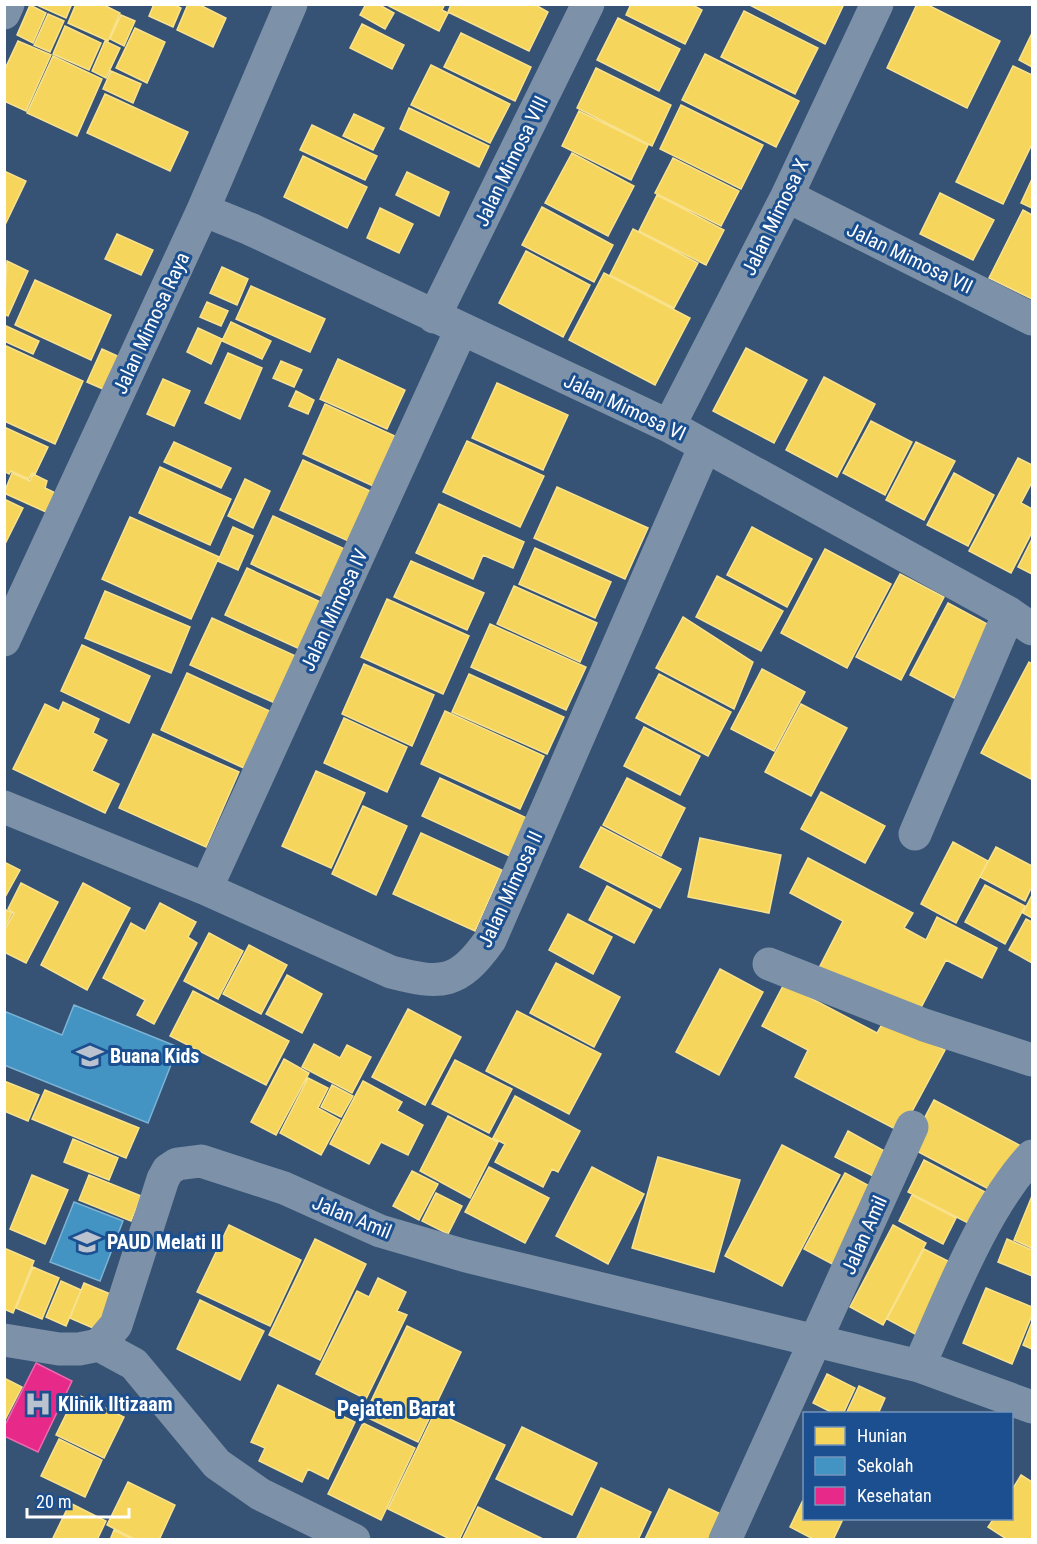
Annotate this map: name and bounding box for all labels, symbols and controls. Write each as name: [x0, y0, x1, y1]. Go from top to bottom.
street label: Jalan Mimosa VIII: [469, 92, 553, 230]
street label: Jalan Mimosa X: [736, 155, 814, 279]
street label: Jalan Mimosa VII: [843, 217, 977, 299]
street label: Jalan Mimosa Raya: [108, 248, 194, 398]
street label: Jalan Mimosa VI: [560, 368, 690, 446]
street label: Jalan Mimosa IV: [295, 545, 373, 675]
street label: Jalan Mimosa II: [473, 827, 547, 951]
school or university icon: Buana Kids: [75, 1041, 105, 1071]
place label: Buana Kids: [110, 1044, 199, 1068]
street label: Jalan Amil: [309, 1190, 395, 1244]
street label: Jalan Amil: [836, 1192, 892, 1278]
school or university icon: PAUD Melati II: [72, 1227, 102, 1257]
place label: PAUD Melati II: [107, 1230, 222, 1254]
hospital icon: Klinik Iltizaam: [23, 1389, 53, 1419]
place label: Klinik Iltizaam: [58, 1392, 173, 1416]
district label: Pejaten Barat: [337, 1396, 456, 1421]
legend: [803, 1412, 1013, 1520]
text: Hunian: [857, 1425, 907, 1446]
text: Sekolah: [857, 1455, 913, 1476]
scale bar: [27, 1481, 129, 1519]
text: Kesehatan: [857, 1485, 932, 1506]
text: 20 m: [36, 1491, 71, 1512]

